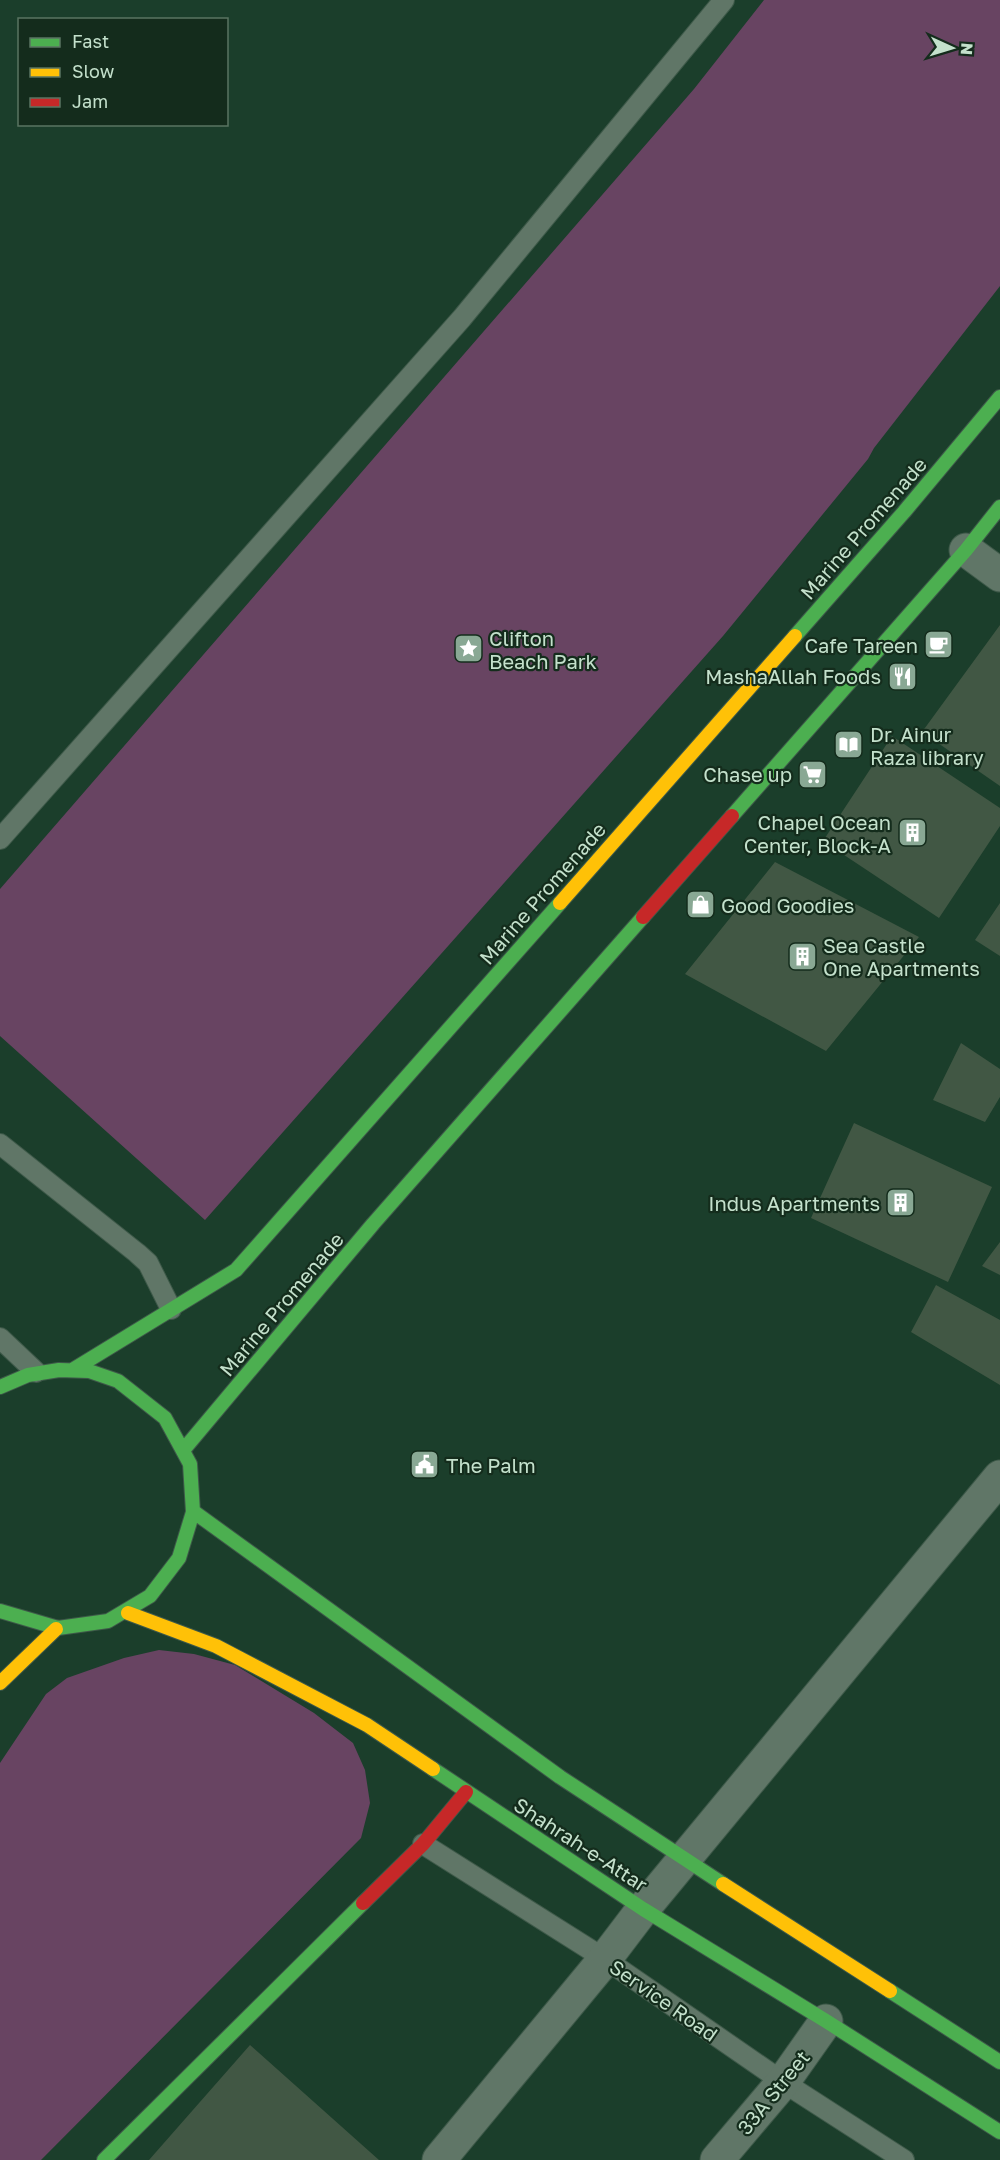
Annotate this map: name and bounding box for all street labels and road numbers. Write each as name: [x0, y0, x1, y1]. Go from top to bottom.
street label: Marine Promenade: [795, 452, 931, 604]
street label: Marine Promenade: [474, 817, 610, 969]
street label: Marine Promenade: [214, 1227, 348, 1381]
street label: Shahrah-e-Attar: [510, 1792, 652, 1896]
street label: Service Road: [606, 1954, 722, 2046]
street label: 33A Street: [732, 2045, 814, 2139]

